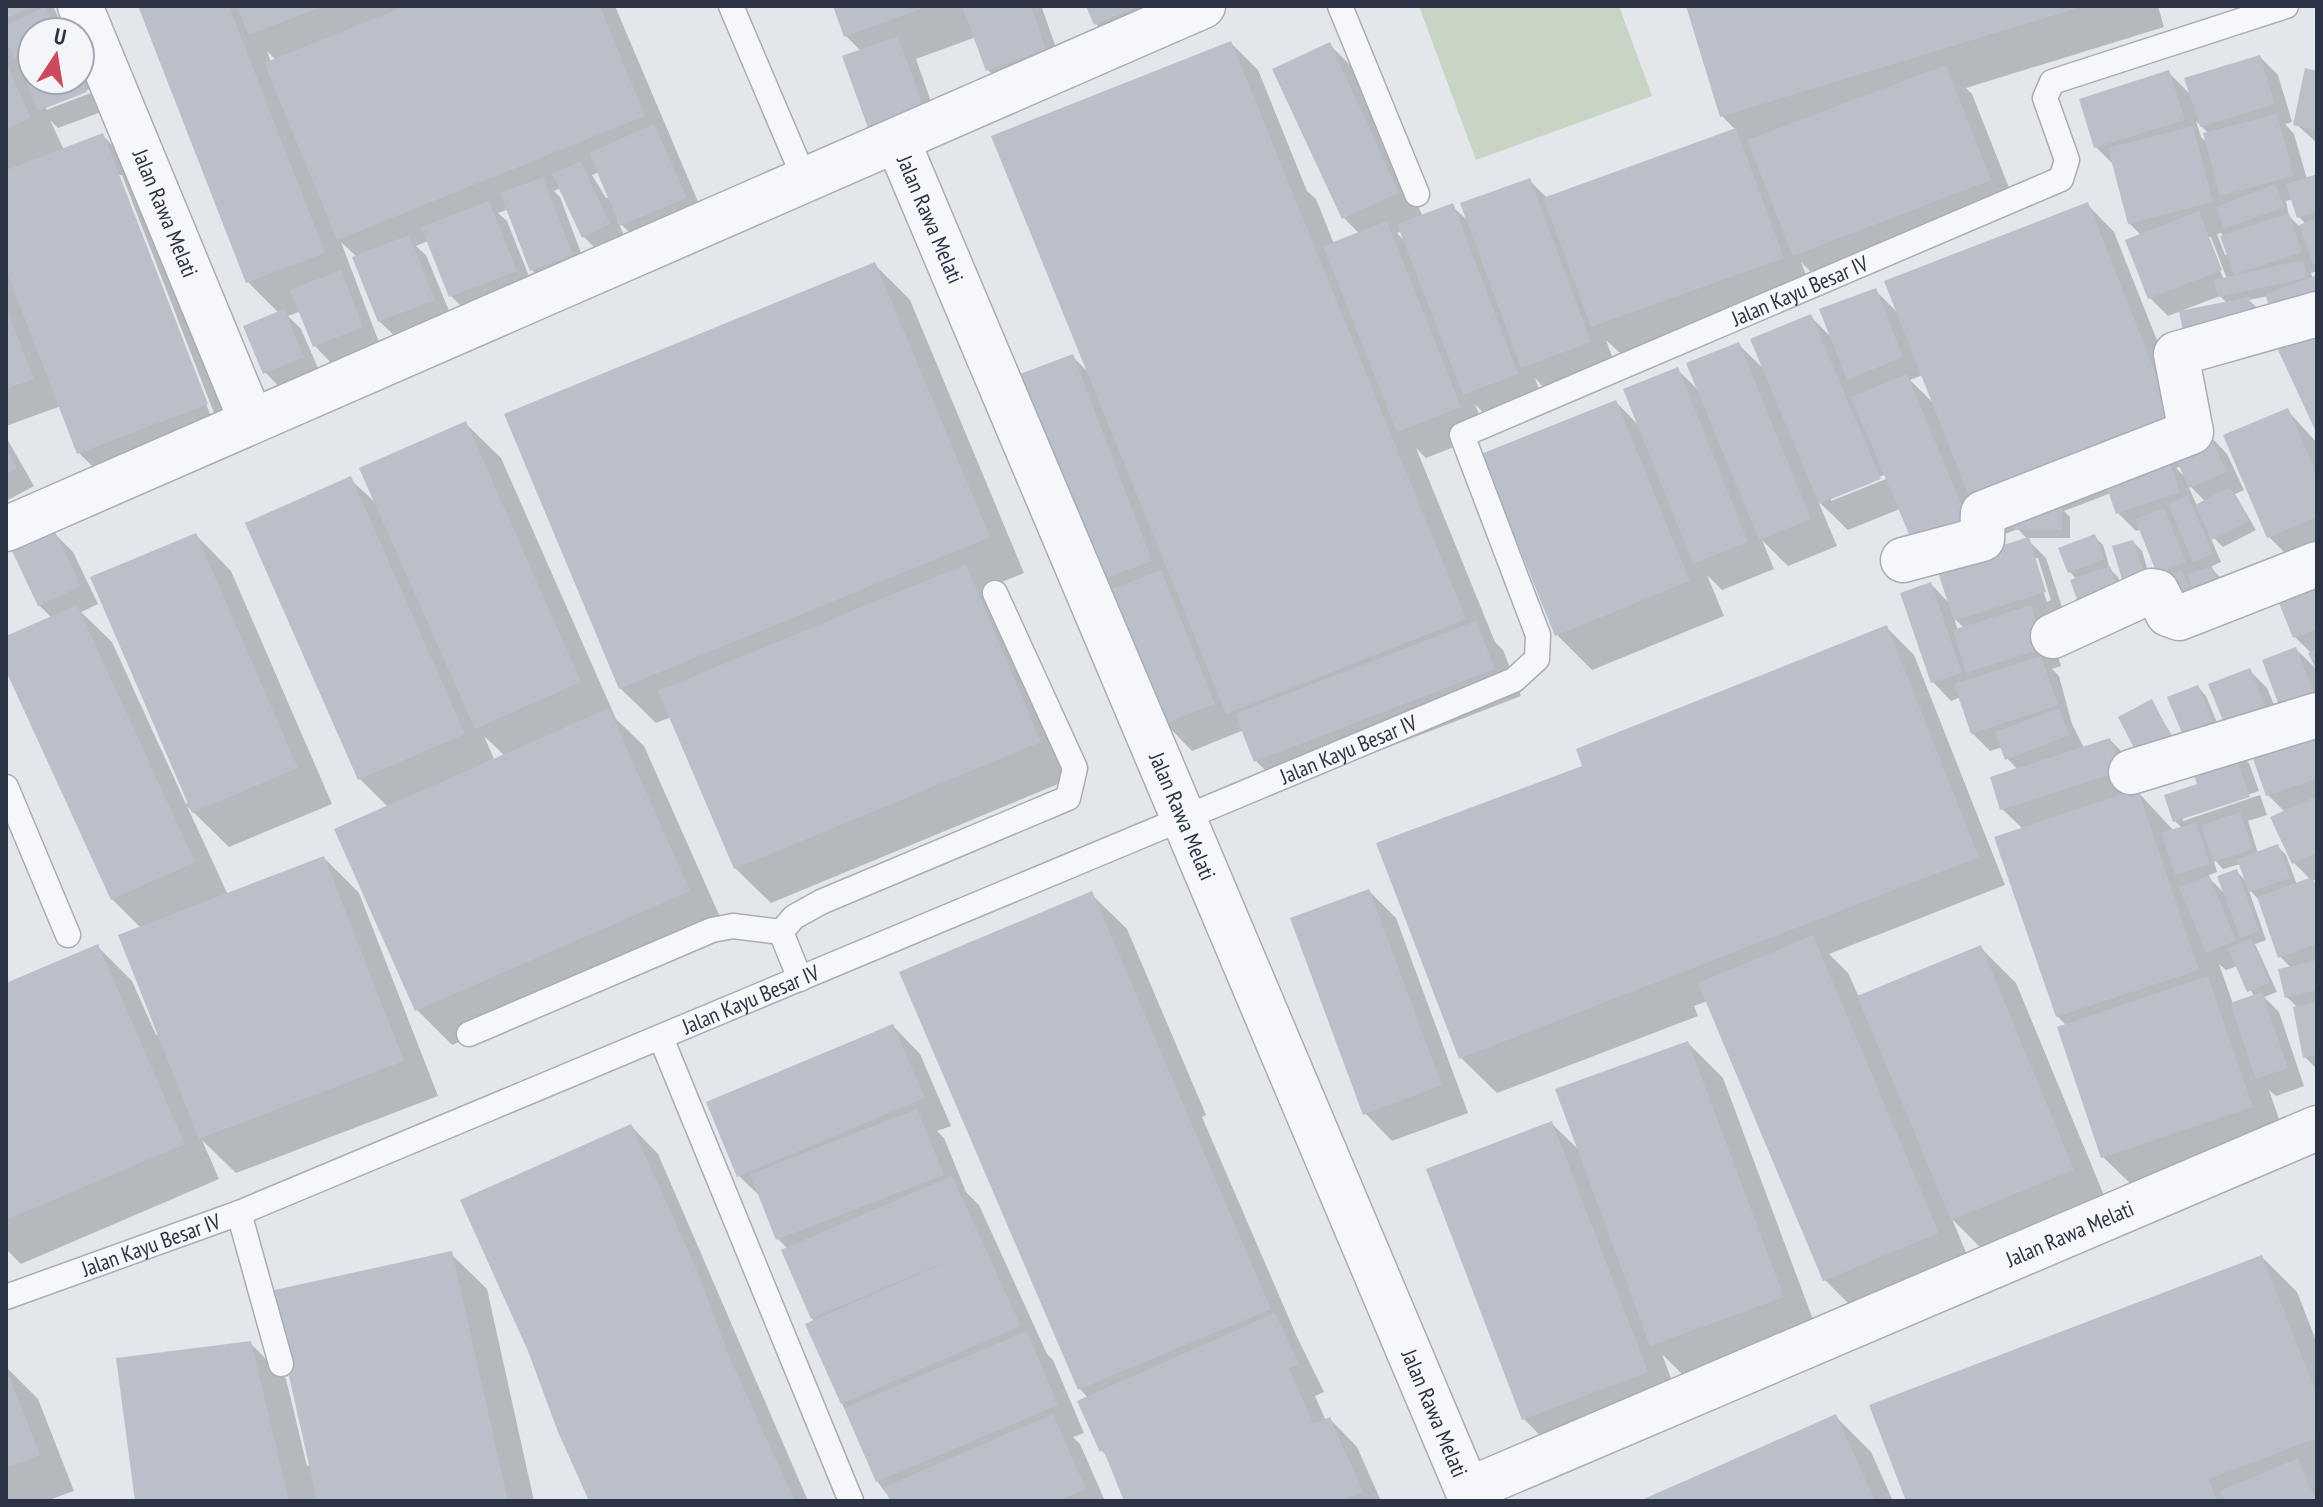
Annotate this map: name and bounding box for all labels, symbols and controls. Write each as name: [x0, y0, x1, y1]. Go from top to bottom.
north arrow: [16, 16, 96, 96]
text: U: [52, 22, 69, 51]
street label: Jalan Rawa Melati: [126, 144, 204, 281]
street label: Jalan Rawa Melati: [891, 150, 970, 287]
street label: Jalan Kayu Besar IV: [1726, 249, 1873, 333]
street label: Jalan Kayu Besar IV: [1275, 708, 1422, 791]
street label: Jalan Rawa Melati: [1143, 747, 1222, 884]
street label: Jalan Kayu Besar IV: [677, 958, 824, 1041]
street label: Jalan Rawa Melati: [2001, 1194, 2138, 1273]
street label: Jalan Kayu Besar IV: [77, 1207, 225, 1283]
street label: Jalan Rawa Melati: [1395, 1344, 1474, 1481]

